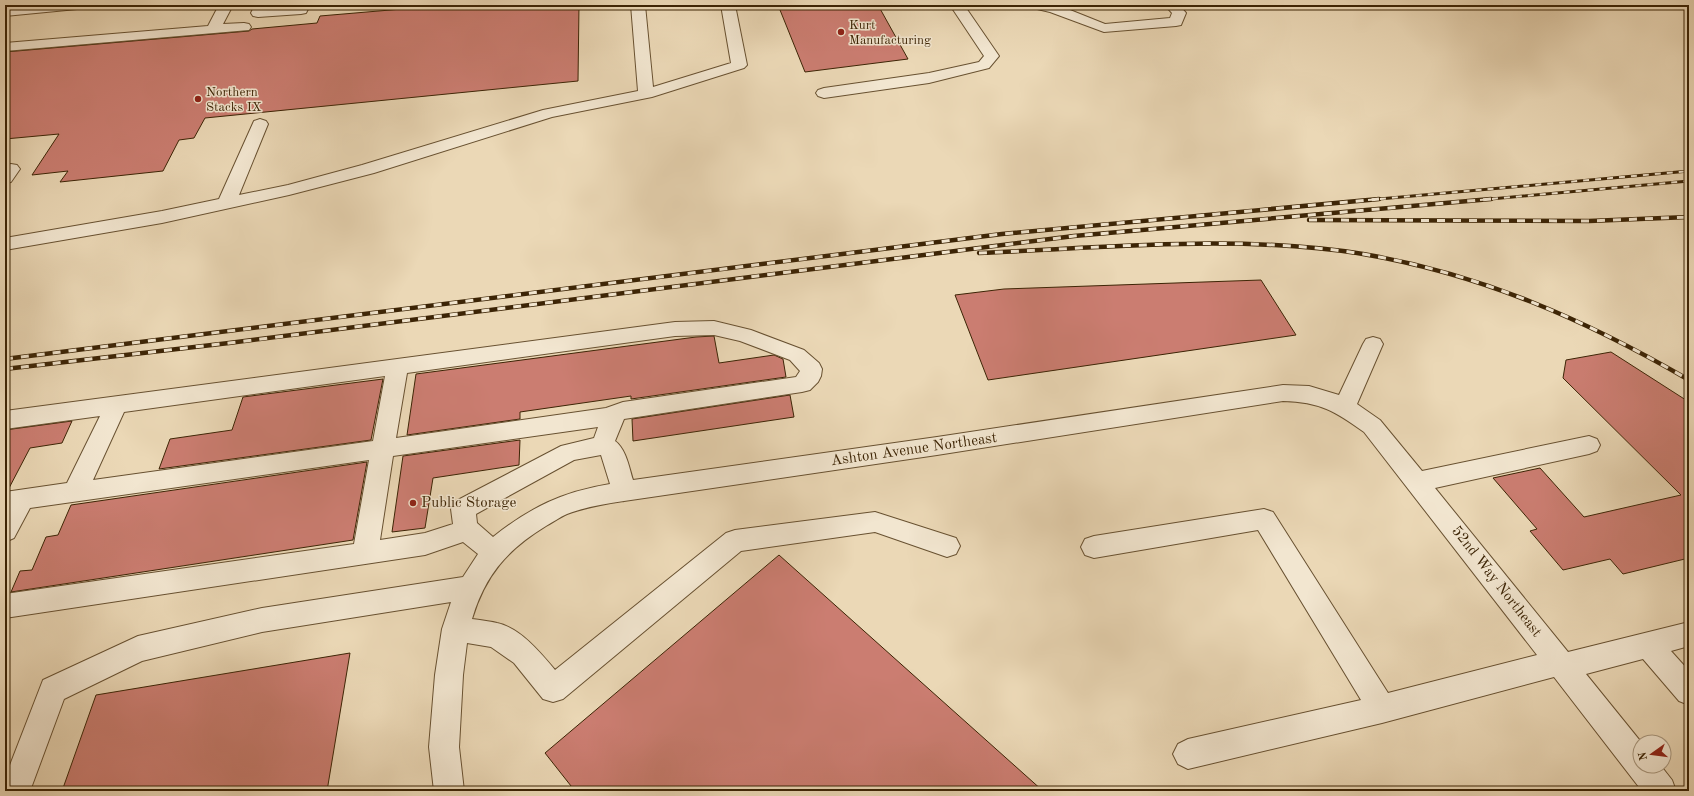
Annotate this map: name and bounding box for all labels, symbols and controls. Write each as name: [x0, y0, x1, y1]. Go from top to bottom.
place label: Kurt Manufacturing: [849, 19, 931, 47]
marker: Kurt Manufacturing: [836, 27, 846, 37]
place label: Northern Stacks IX: [206, 86, 262, 114]
marker: Northern Stacks IX: [193, 94, 203, 104]
street label: Ashton Avenue Northeast: [830, 431, 998, 469]
place label: Public Storage: [421, 496, 516, 511]
marker: Public Storage: [408, 498, 418, 508]
street label: 52nd Way Northeast: [1448, 524, 1544, 640]
north arrow: [1632, 734, 1672, 774]
text: N: [1637, 750, 1650, 761]

